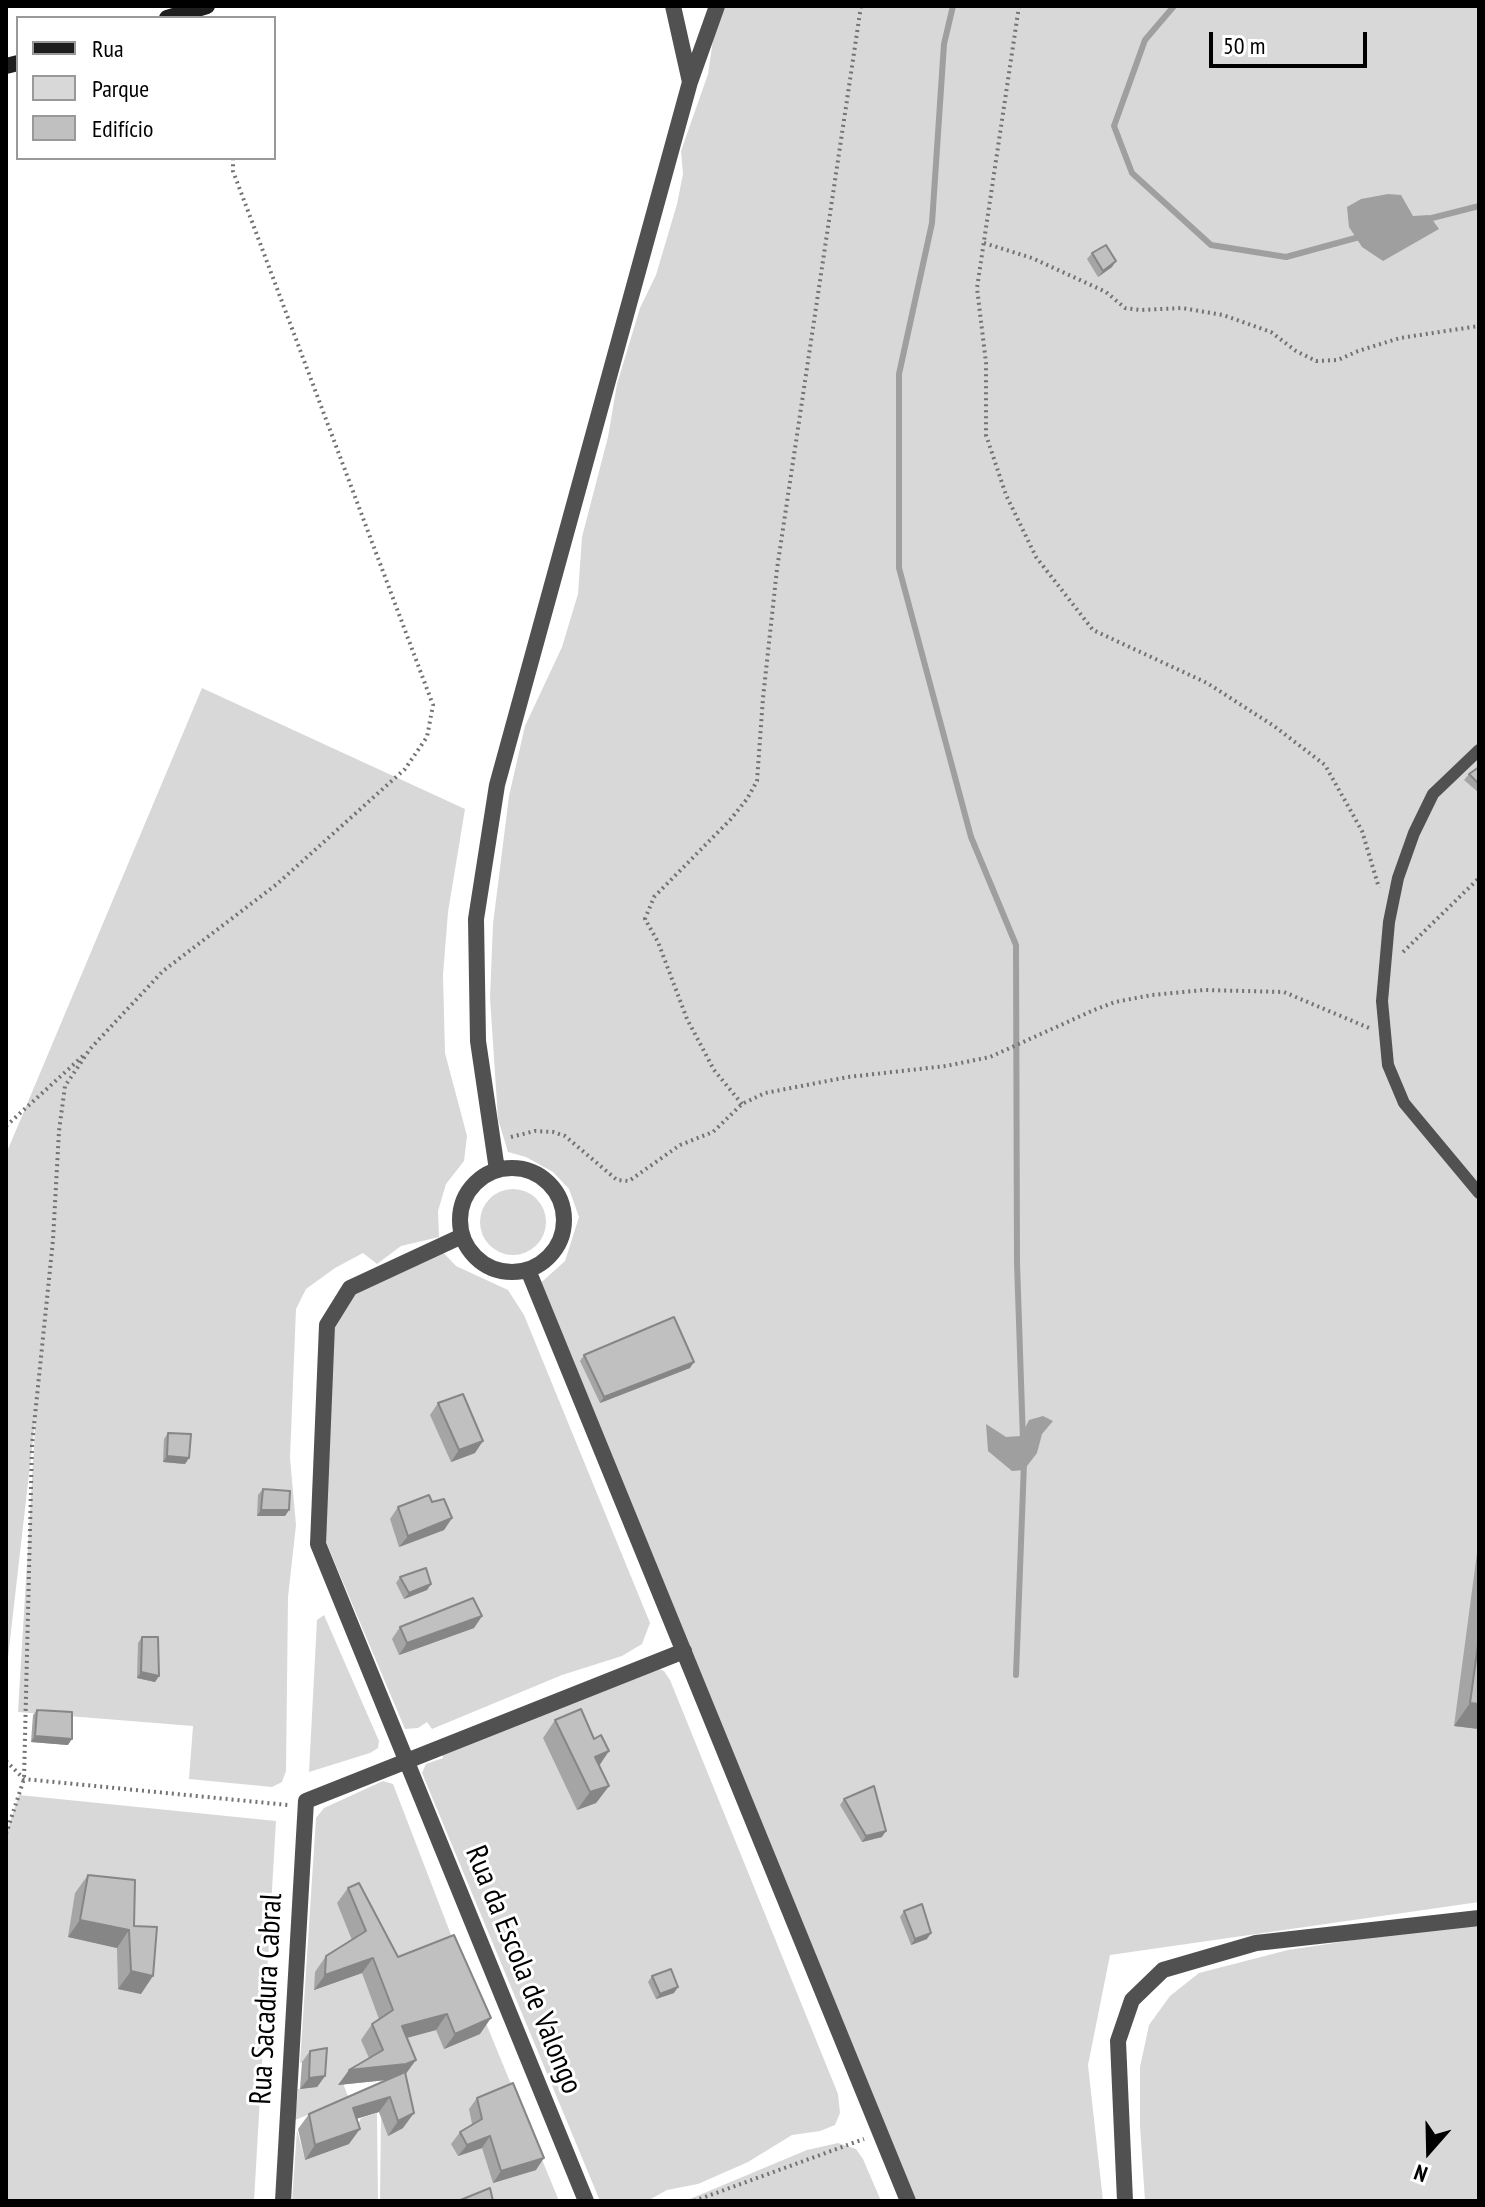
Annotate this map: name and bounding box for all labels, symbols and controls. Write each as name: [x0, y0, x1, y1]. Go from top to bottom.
legend: [16, 16, 276, 160]
scale bar: [1213, 16, 1371, 66]
text: 50 m: [1223, 30, 1265, 61]
text: Rua: [92, 33, 124, 64]
text: Parque: [92, 73, 149, 104]
text: Edifício: [92, 113, 153, 144]
street label: Rua da Escola de Valongo: [457, 1841, 589, 2099]
street label: Rua Sacadura Cabral: [243, 1892, 291, 2106]
north arrow: [1389, 2111, 1469, 2191]
text: N: [1410, 2158, 1431, 2189]

